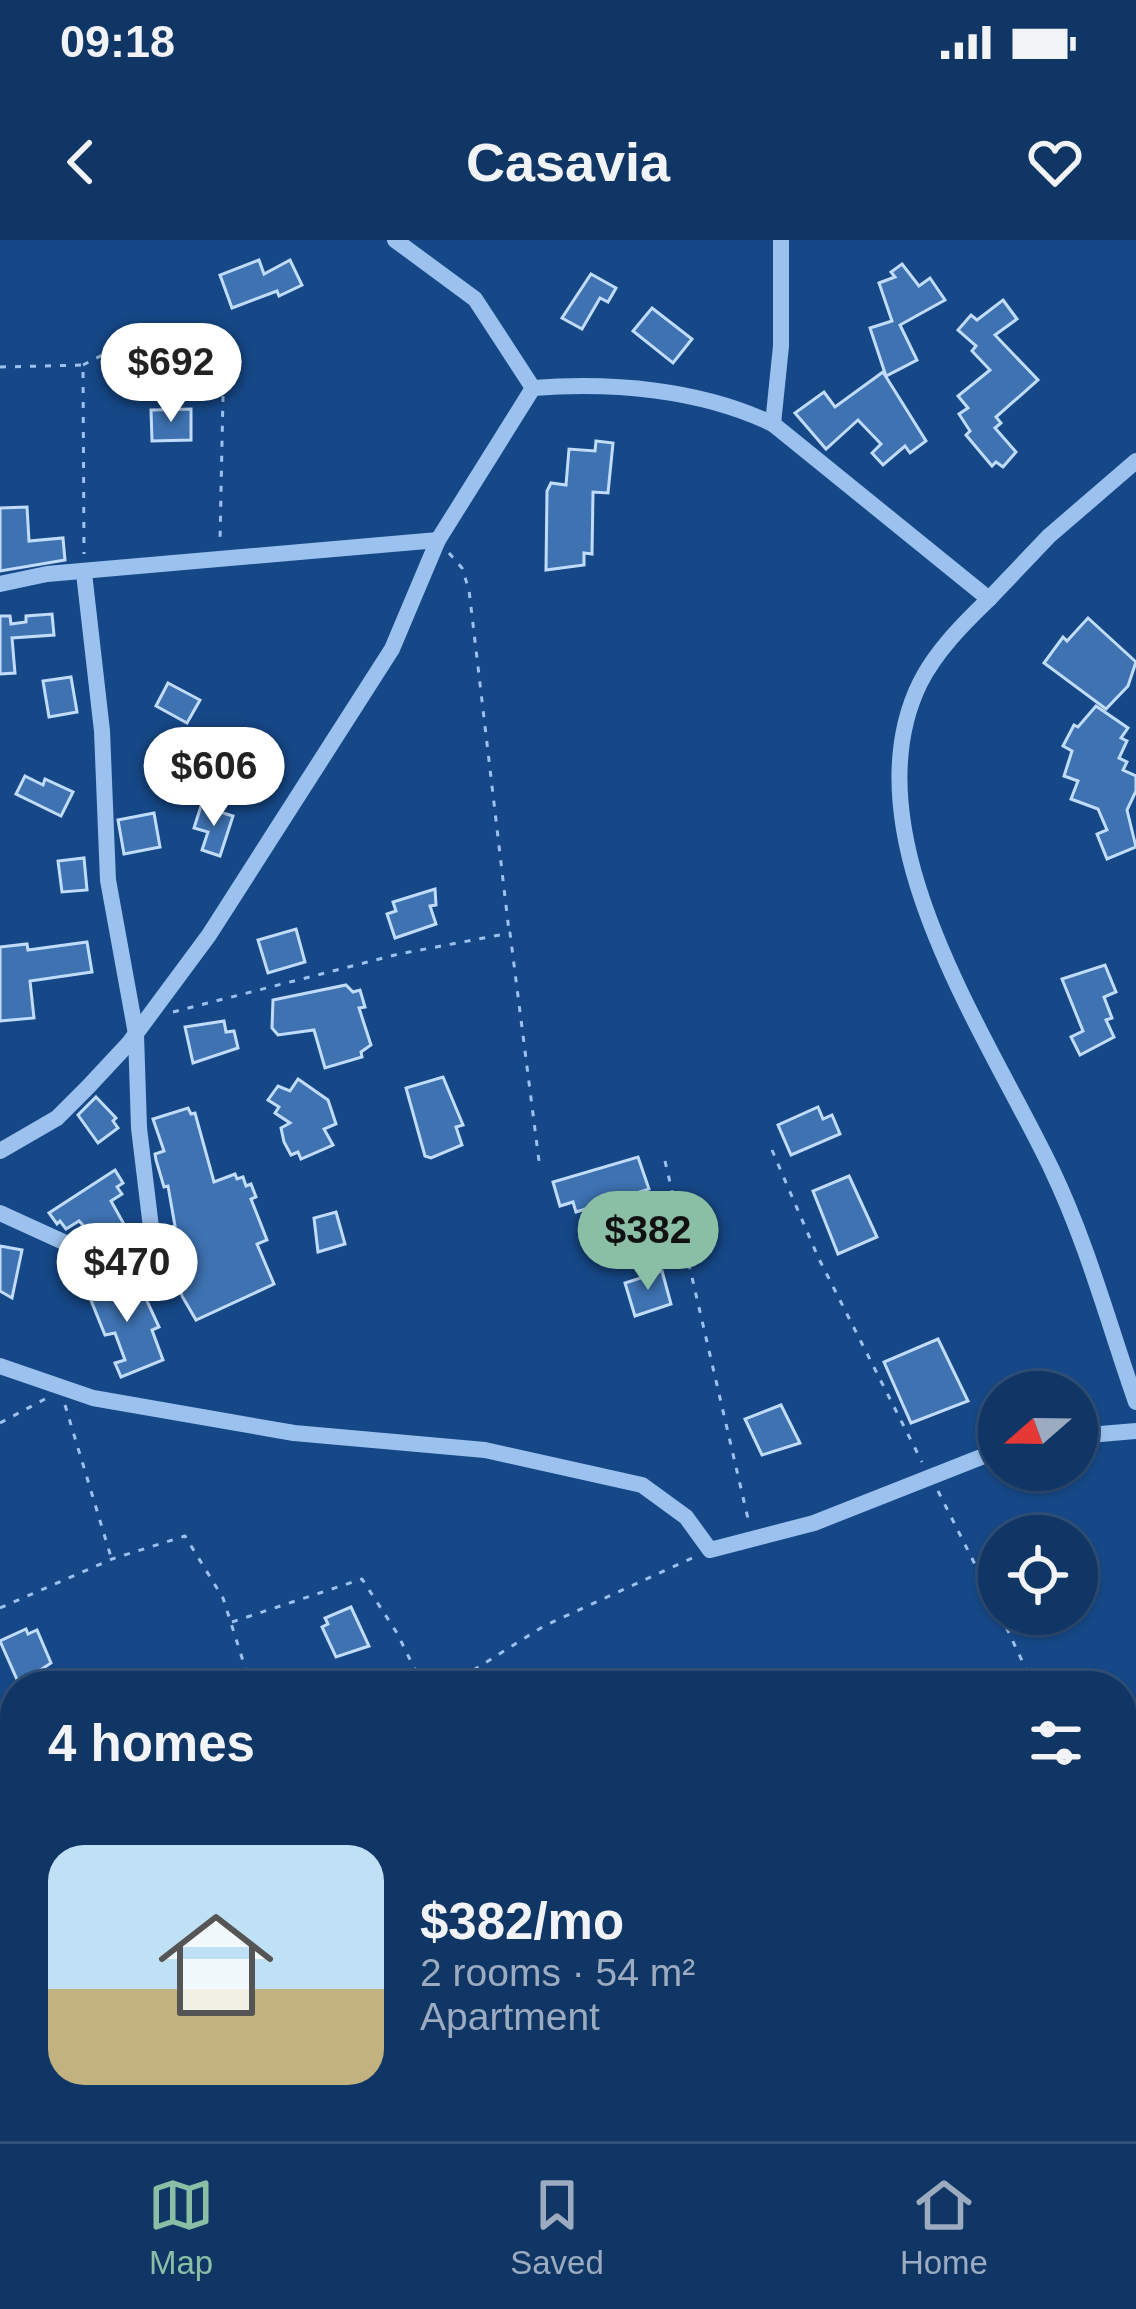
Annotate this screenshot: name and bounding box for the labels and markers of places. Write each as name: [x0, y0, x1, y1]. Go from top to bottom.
pin: $692: [100, 323, 242, 425]
pin: $606: [143, 727, 285, 829]
pin: $382: [577, 1191, 719, 1293]
pin: $470: [56, 1223, 198, 1325]

